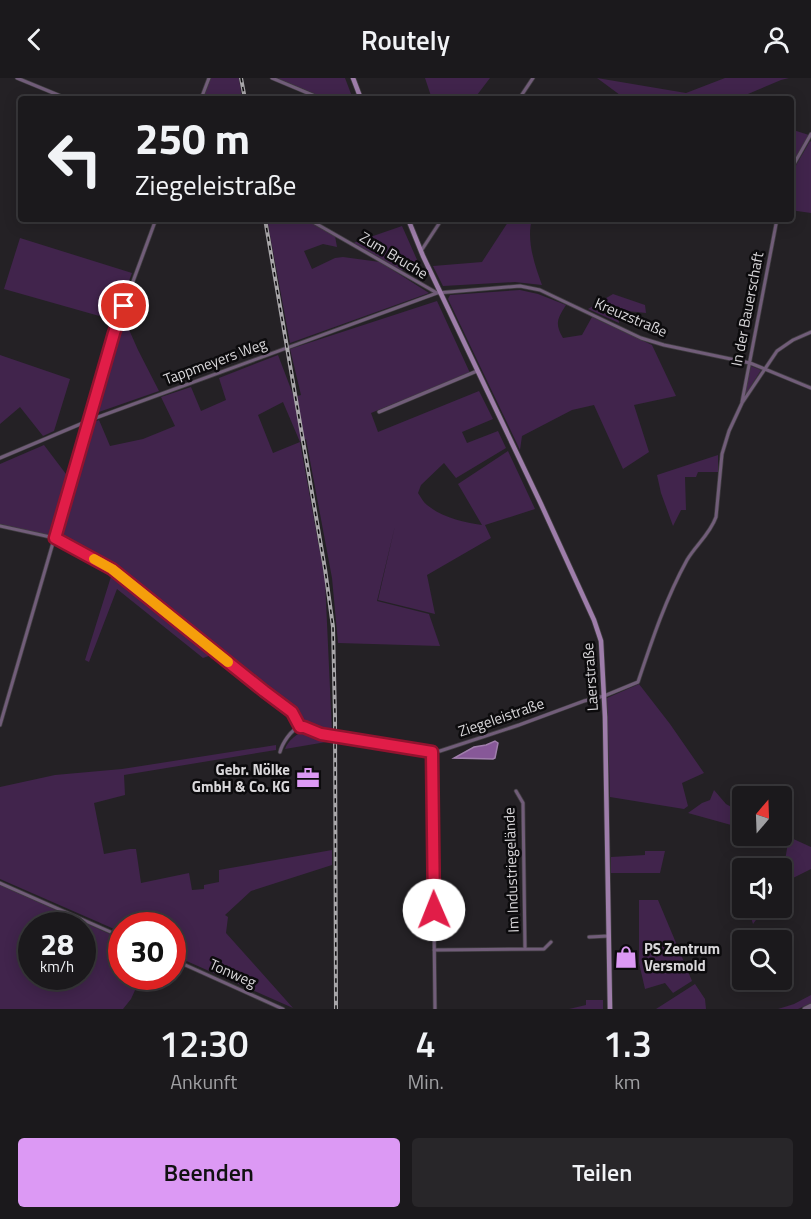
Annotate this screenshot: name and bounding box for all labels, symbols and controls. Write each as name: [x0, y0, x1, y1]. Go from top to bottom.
text: Routely: [361, 19, 450, 60]
icon: back: [18, 23, 51, 56]
icon: person: [760, 23, 793, 56]
text: 250 m: [135, 106, 250, 170]
icon: left: [36, 120, 114, 198]
text: Ziegeleistraße: [135, 164, 296, 205]
street label: Zum Bruche: [355, 226, 433, 284]
street label: In der Bauerschaft: [725, 249, 769, 368]
pin: [98, 280, 149, 331]
icon: arrive: [107, 289, 140, 322]
street label: Kreuzstraße: [591, 291, 671, 343]
street label: Tappmeyers Weg: [160, 332, 270, 390]
street label: Laerstraße: [576, 642, 604, 712]
street label: Ziegeleistraße: [455, 692, 547, 742]
place label: Gebr. Nölke GmbH & Co. KG: [192, 758, 290, 798]
office icon: Gebr. Nölke GmbH & Co. KG: [295, 765, 321, 791]
north arrow: [732, 786, 792, 846]
map controls: [732, 786, 792, 990]
street label: Im Industriegelände: [497, 807, 525, 933]
button: sound: [732, 858, 792, 918]
position arrow: [402, 878, 466, 942]
speed limit sign: 30: [108, 912, 186, 990]
text: 28: [40, 921, 74, 967]
button: search: [732, 930, 792, 990]
place label: PS Zentrum Versmold: [644, 937, 720, 977]
shop icon: PS Zentrum Versmold: [613, 944, 639, 970]
street label: Tonweg: [206, 953, 260, 994]
text: km/h: [40, 955, 74, 978]
text: 12:30: [159, 1016, 248, 1071]
text: 4: [416, 1016, 436, 1071]
text: 1.3: [603, 1016, 652, 1071]
text: Ankunft: [170, 1066, 237, 1097]
text: Min.: [408, 1066, 444, 1097]
text: km: [614, 1066, 641, 1097]
button: Beenden: [18, 1138, 400, 1207]
button: Teilen: [412, 1138, 793, 1207]

